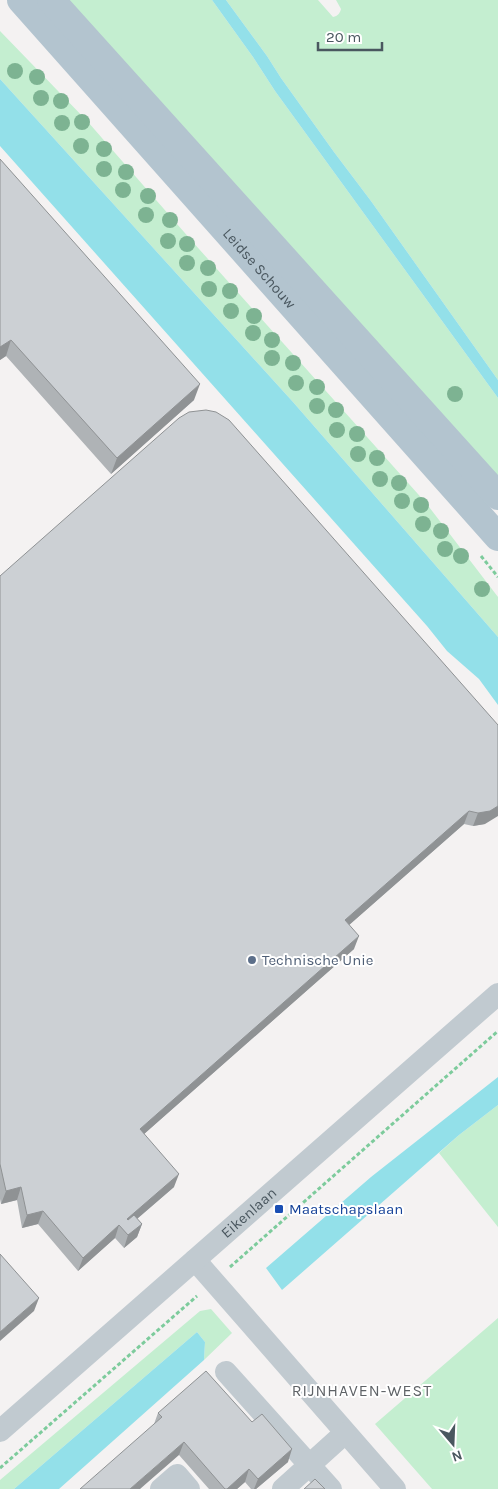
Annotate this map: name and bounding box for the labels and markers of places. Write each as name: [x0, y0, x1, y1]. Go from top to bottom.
place label: Technische Unie: [262, 951, 373, 969]
marker: Technische Unie: [246, 954, 258, 966]
place label: Maatschapslaan: [289, 1200, 403, 1218]
marker: Maatschapslaan: [273, 1203, 285, 1215]

